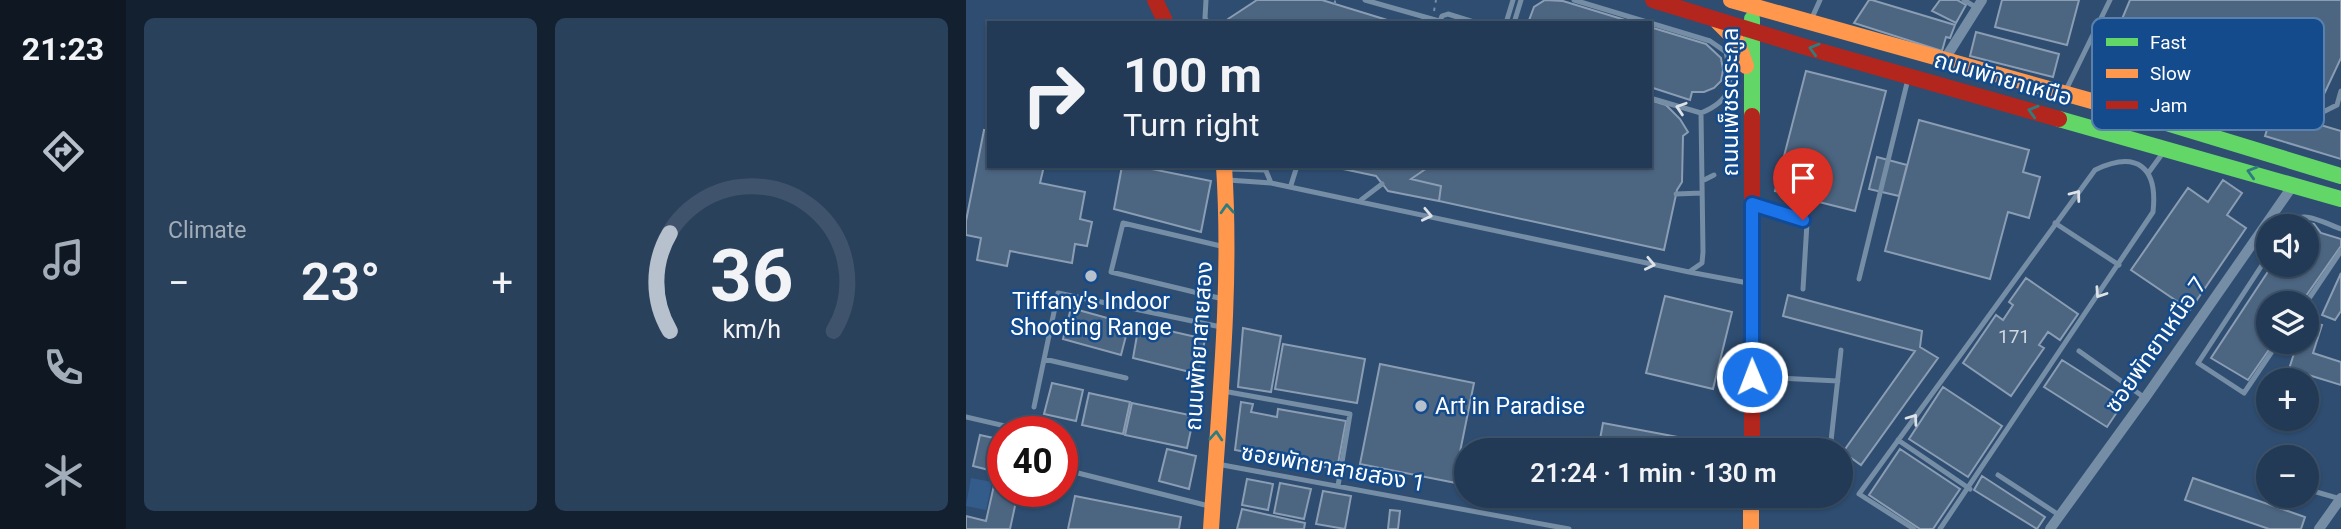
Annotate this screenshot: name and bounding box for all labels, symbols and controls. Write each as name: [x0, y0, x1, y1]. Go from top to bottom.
legend: [2092, 18, 2324, 130]
street label: ถนนเพ็ชรตระกูล: [1717, 28, 1745, 176]
text: 21:23: [22, 30, 104, 68]
text: Fast: [2150, 31, 2187, 54]
one-way arrow: [1808, 43, 1820, 58]
street label: ถนนพัทยาเหนือ: [1931, 46, 2075, 112]
text: 100 m: [1123, 47, 1262, 104]
icon: right: [1008, 49, 1099, 140]
text: Slow: [2150, 62, 2191, 85]
text: Jam: [2150, 94, 2187, 117]
one-way arrow: [1675, 102, 1687, 116]
one-way arrow: [2027, 105, 2039, 119]
text: Turn right: [1123, 106, 1259, 144]
icon: directions: [39, 127, 88, 176]
pin: [1773, 148, 1833, 220]
icon: arrive: [1784, 159, 1822, 197]
one-way arrow: [2246, 166, 2258, 181]
one-way arrow: [2068, 191, 2081, 203]
one-way arrow: [1220, 204, 1235, 215]
one-way arrow: [1421, 206, 1433, 221]
map controls: [2256, 214, 2319, 508]
button: sound: [2256, 214, 2319, 277]
text: Climate: [168, 217, 247, 244]
text: 36: [710, 233, 793, 319]
icon: music: [39, 235, 88, 284]
text: 23°: [301, 252, 380, 313]
one-way arrow: [1644, 255, 1656, 270]
street label: ถนนพัทยาสายสอง: [1180, 260, 1218, 432]
text: −: [168, 261, 190, 305]
text: +: [491, 261, 513, 305]
marker: Tiffany's Indoor Shooting Range: [1083, 268, 1099, 284]
street label: ซอยพัทยาเหนือ 7: [2099, 272, 2213, 418]
one-way arrow: [2096, 285, 2108, 298]
place label: Tiffany's Indoor Shooting Range: [1010, 288, 1172, 341]
button: layers: [2256, 291, 2319, 354]
text: km/h: [722, 314, 781, 343]
house number: 171: [1998, 325, 2030, 348]
position arrow: [1715, 340, 1789, 414]
icon: phone: [39, 343, 88, 392]
button: +: [2256, 368, 2319, 431]
place label: Art in Paradise: [1435, 393, 1585, 420]
marker: Art in Paradise: [1413, 398, 1429, 414]
one-way arrow: [1905, 414, 1917, 426]
speed limit sign: 40: [987, 416, 1078, 507]
one-way arrow: [1208, 431, 1223, 442]
street label: ซอยพัทยาสายสอง 1: [1239, 439, 1427, 497]
button: −: [2256, 445, 2319, 508]
icon: climate: [39, 451, 88, 500]
text: 21:24 · 1 min · 130 m: [1530, 458, 1777, 488]

